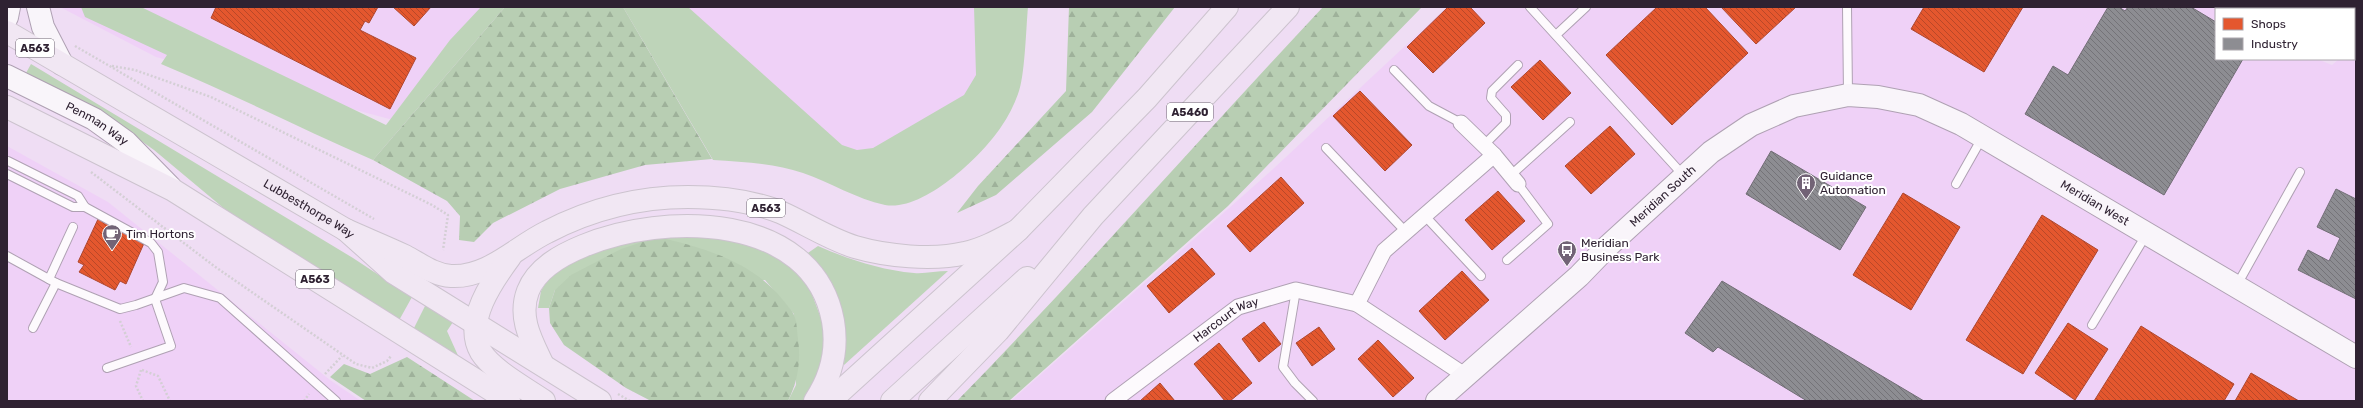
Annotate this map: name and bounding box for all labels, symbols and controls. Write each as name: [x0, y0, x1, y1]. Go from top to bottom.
legend: [2215, 8, 2355, 60]
text: Shops: [2251, 17, 2286, 31]
text: Industry: [2251, 37, 2298, 51]
road number: A563: [16, 39, 54, 57]
street label: Penman Way: [63, 99, 131, 149]
road number: A5460: [1167, 103, 1213, 121]
street label: Meridian South: [1627, 162, 1699, 230]
place label: Guidance Automation: [1820, 169, 1886, 197]
building icon: Guidance Automation: [1795, 172, 1817, 200]
street label: Lubbesthorpe Way: [261, 176, 358, 242]
street label: Meridian West: [2058, 177, 2132, 229]
road number: A563: [747, 199, 785, 217]
cafe icon: Tim Hortons: [101, 223, 123, 251]
place label: Tim Hortons: [126, 227, 194, 241]
place label: Meridian Business Park: [1581, 236, 1660, 264]
bus stop icon: Meridian Business Park: [1556, 239, 1578, 267]
road number: A563: [296, 270, 334, 288]
street label: Harcourt Way: [1191, 294, 1261, 345]

